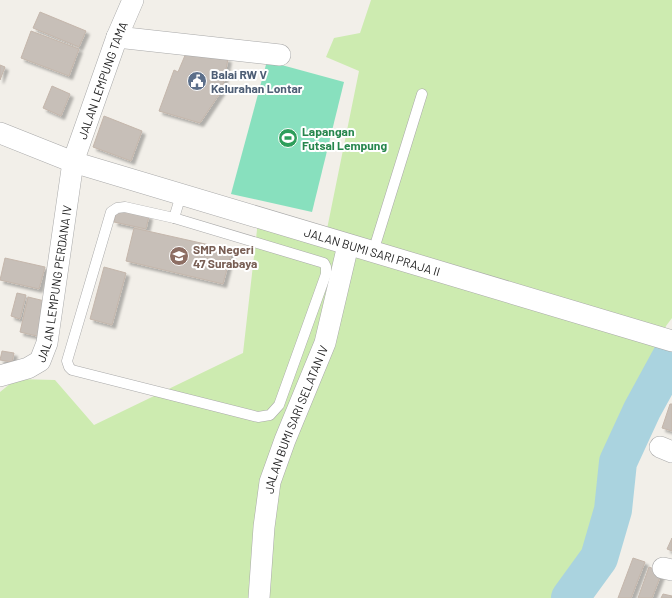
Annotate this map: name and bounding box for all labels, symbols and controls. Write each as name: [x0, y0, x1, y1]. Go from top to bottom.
street label: JALAN LEMPUNG TAMA: [75, 19, 130, 141]
place label: Balai RW V Kelurahan Lontar: [211, 67, 303, 95]
public building icon: Balai RW V Kelurahan Lontar: [186, 70, 208, 92]
place label: Lapangan Futsal Lempung: [302, 124, 387, 152]
sports icon: Lapangan Futsal Lempung: [277, 127, 299, 149]
street label: JALAN LEMPUNG PERDANA IV: [33, 204, 74, 364]
street label: JALAN BUMI SARI PRAJA II: [303, 225, 442, 278]
place label: SMP Negeri 47 Surabaya: [193, 242, 257, 270]
school or university icon: SMP Negeri 47 Surabaya: [168, 245, 190, 267]
street label: JALAN BUMI SARI SELATAN IV: [262, 343, 330, 494]

